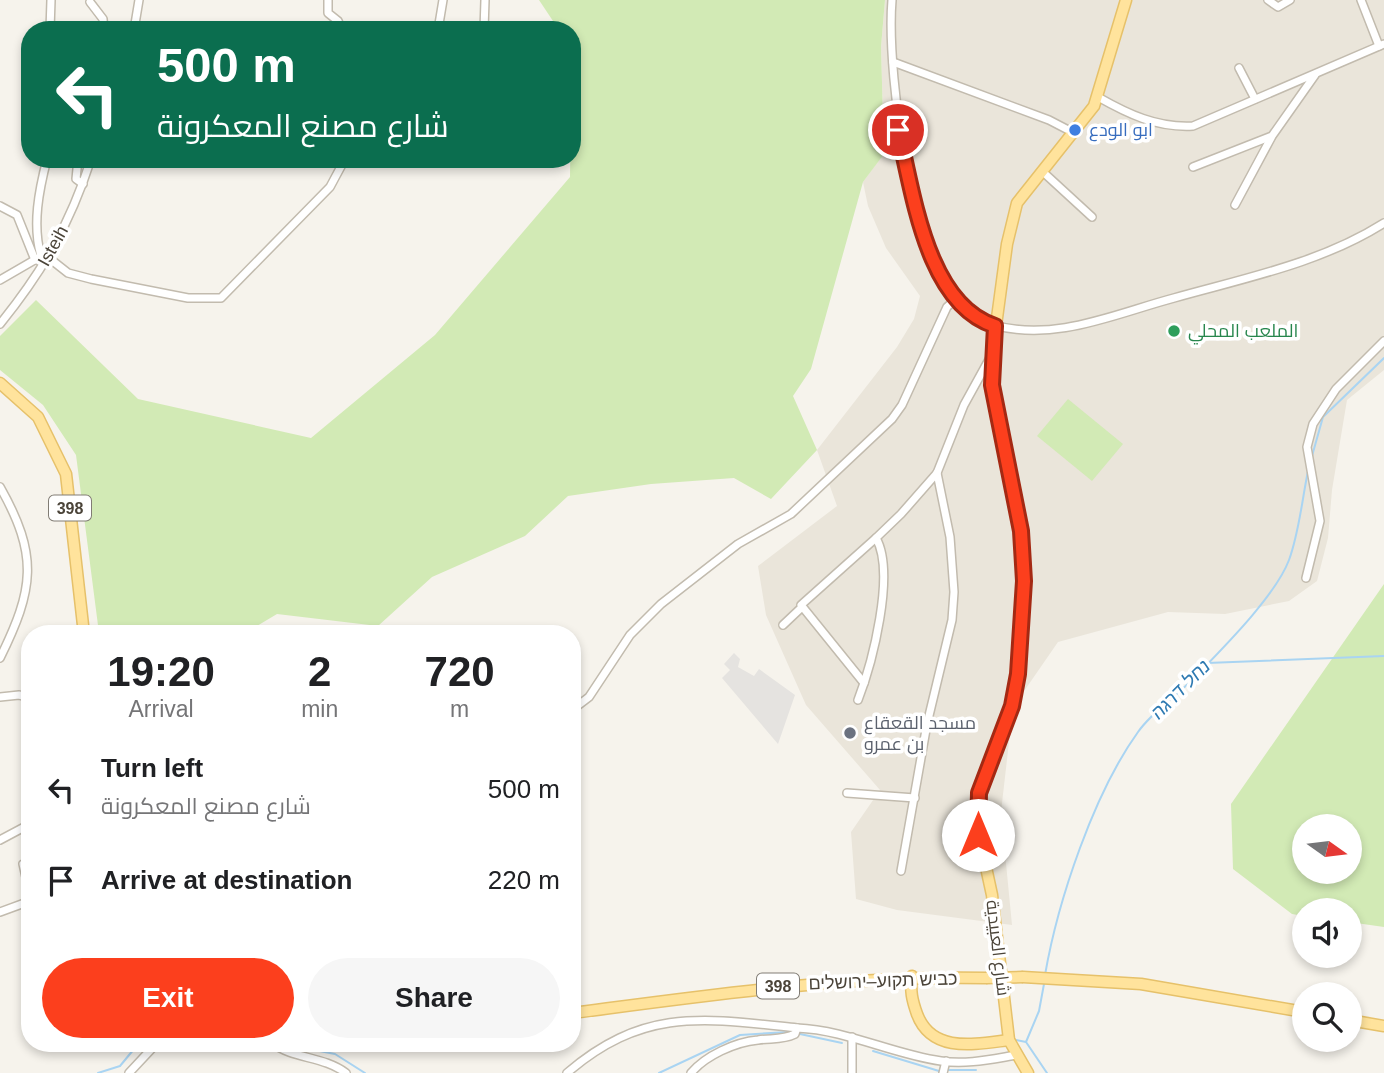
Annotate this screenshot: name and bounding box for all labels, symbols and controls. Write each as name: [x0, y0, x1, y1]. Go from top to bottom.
text: 500 m: [157, 38, 296, 92]
icon: left: [42, 49, 133, 140]
pin: [868, 100, 928, 160]
text: شارع مصنع المعكرونة: [157, 108, 449, 144]
icon: arrive: [879, 111, 917, 149]
place label: ابو الودع: [1089, 120, 1153, 142]
marker: ابو الودع: [1067, 122, 1083, 138]
street label: Isteih: [34, 222, 72, 270]
place label: الملعب المحلي: [1188, 321, 1298, 345]
marker: الملعب المحلي: [1166, 323, 1182, 339]
road number: 398: [49, 495, 91, 520]
text: 19:20: [107, 648, 215, 695]
text: 2: [308, 648, 331, 695]
text: 720: [425, 648, 495, 695]
water label: נחל דרגה: [1146, 655, 1214, 723]
text: Arrival: [128, 696, 194, 722]
text: min: [301, 696, 338, 722]
text: m: [450, 696, 469, 722]
place label: مسجد القعقاع بن عمرو: [864, 713, 976, 755]
marker: مسجد القعقاع بن عمرو: [842, 725, 858, 741]
text: Turn left: [101, 753, 203, 783]
icon: left: [42, 771, 80, 809]
text: 500 m: [488, 774, 560, 804]
text: شارع مصنع المعكرونة: [101, 793, 311, 819]
position arrow: [941, 798, 1015, 872]
north arrow: [1292, 814, 1362, 884]
map controls: [1292, 814, 1362, 1052]
icon: arrive: [42, 862, 80, 900]
text: Arrive at destination: [101, 865, 352, 895]
text: 220 m: [488, 865, 560, 895]
button: sound: [1292, 898, 1362, 968]
street label: شارع العبيدية: [980, 899, 1014, 997]
button: Exit: [42, 958, 294, 1038]
button: Share: [308, 958, 560, 1038]
street label: כביש תקוע–ירושלים: [808, 968, 958, 994]
road number: 398: [757, 974, 799, 998]
button: search: [1292, 982, 1362, 1052]

